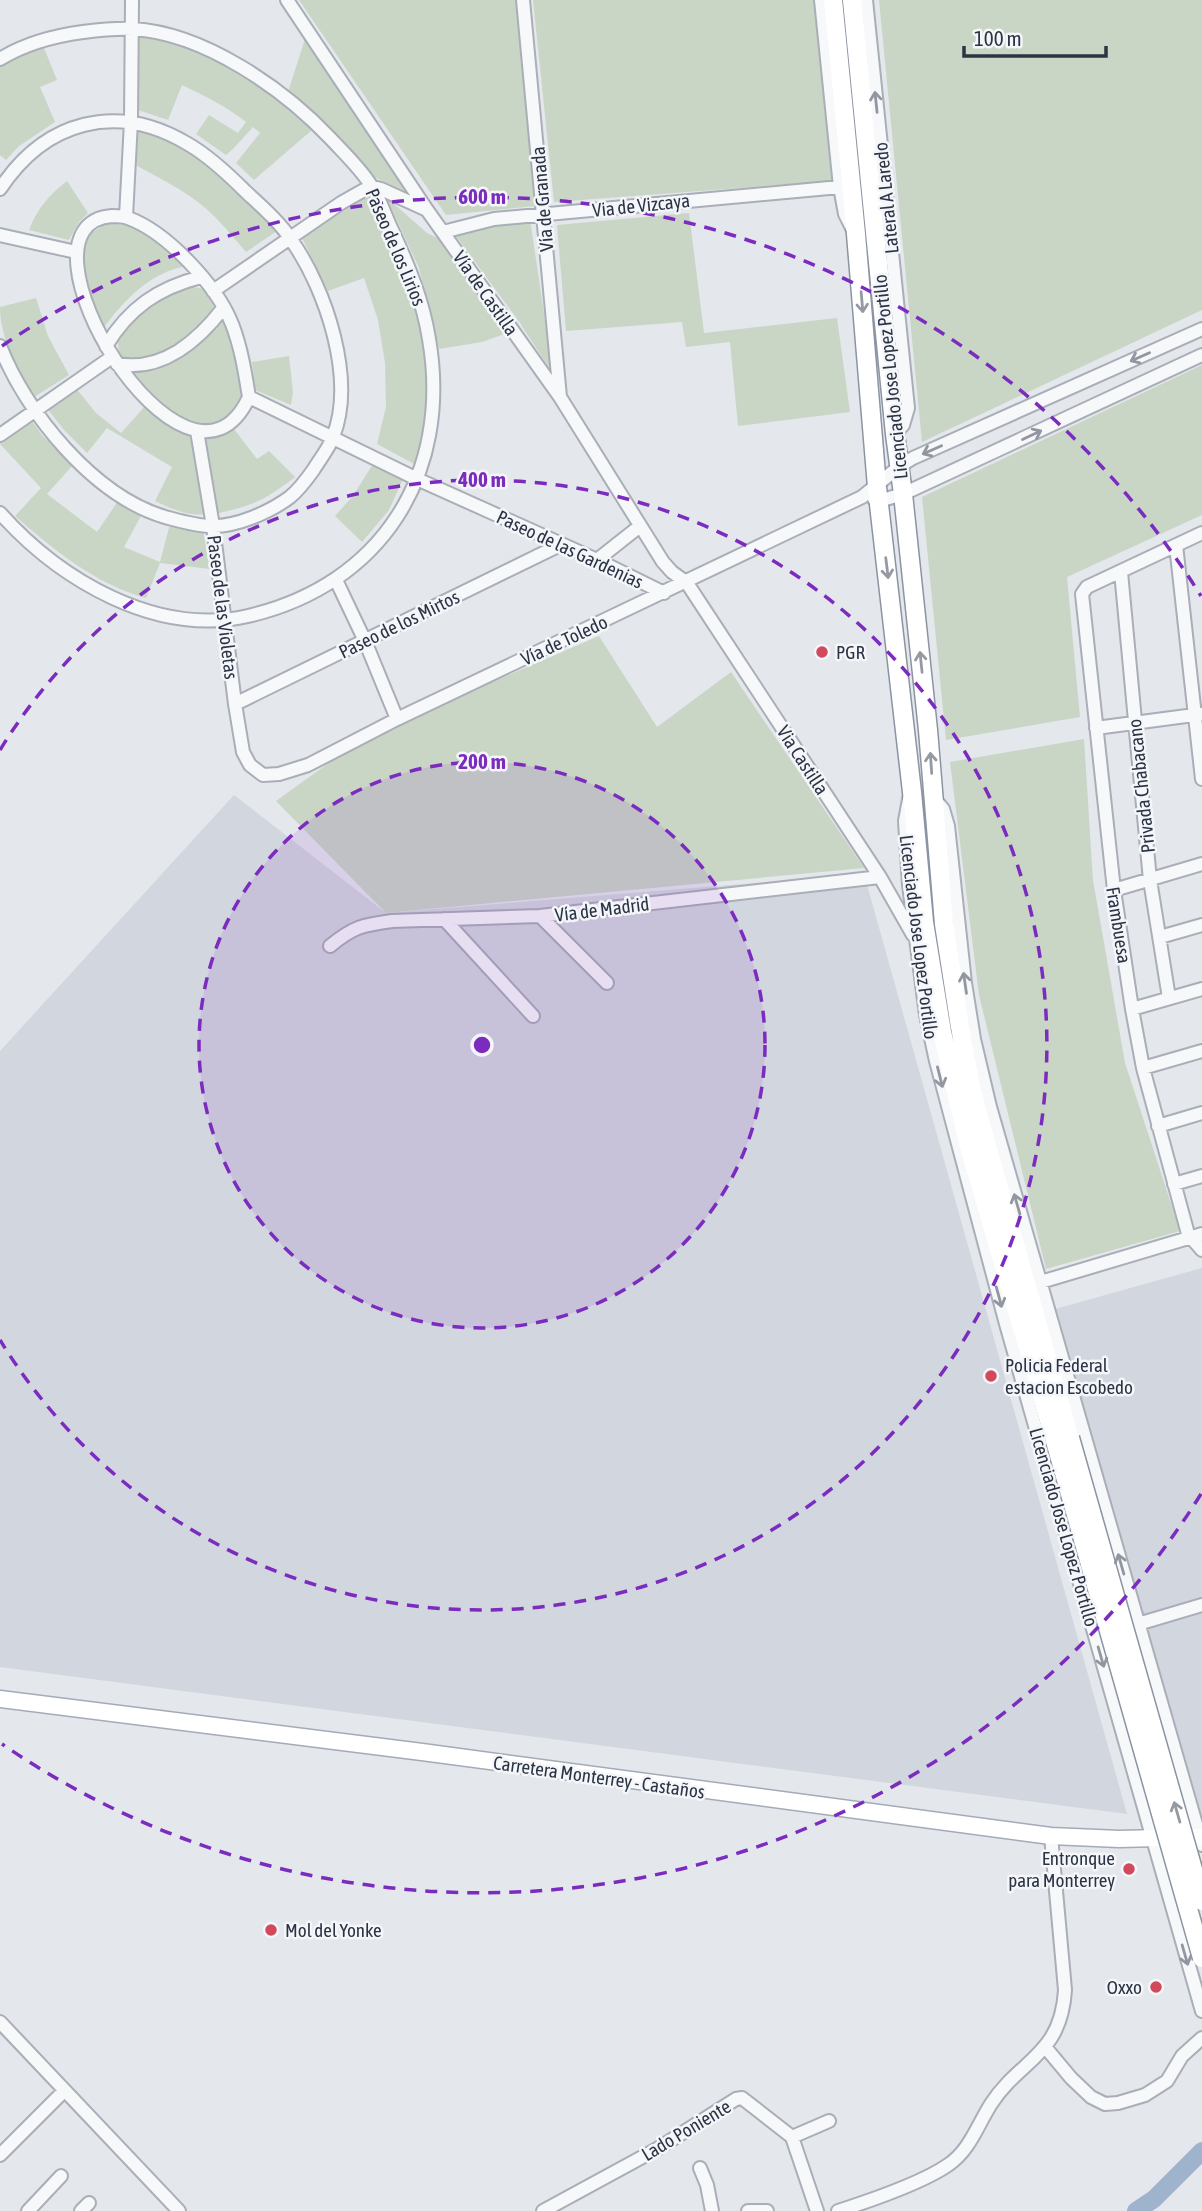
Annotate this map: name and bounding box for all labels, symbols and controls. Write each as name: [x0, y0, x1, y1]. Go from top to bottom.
scale bar: [964, 14, 1106, 58]
text: 100 m: [974, 26, 1022, 50]
one-way arrow: [870, 91, 883, 114]
street label: Lateral A Laredo: [869, 141, 903, 255]
street label: Vía de Granada: [526, 146, 558, 252]
text: 600 m: [458, 184, 506, 208]
street label: Paseo de los Lirios: [361, 185, 431, 309]
street label: Via de Vizcaya: [591, 189, 691, 221]
street label: Vía de Castilla: [449, 246, 523, 340]
street label: Licenciado Jose Lopez Portillo: [868, 273, 912, 480]
one-way arrow: [856, 290, 869, 313]
one-way arrow: [1130, 351, 1151, 364]
one-way arrow: [1021, 428, 1042, 442]
one-way arrow: [922, 444, 943, 457]
text: 400 m: [457, 467, 506, 491]
street label: Paseo de las Gardenias: [493, 505, 647, 593]
street label: Paseo de las Violetas: [203, 534, 243, 681]
one-way arrow: [880, 557, 893, 579]
street label: Paseo de los Mirtos: [335, 585, 463, 663]
street label: Vía de Toledo: [517, 610, 611, 670]
place label: PGR: [836, 641, 865, 663]
marker: PGR: [814, 644, 830, 660]
one-way arrow: [914, 652, 927, 674]
street label: Privada Chabacano: [1123, 718, 1159, 854]
street label: Via Castilla: [773, 721, 833, 799]
text: 200 m: [458, 749, 506, 773]
one-way arrow: [924, 752, 937, 775]
street label: Licenciado Jose Lopez Portillo: [896, 834, 942, 1041]
street label: Frambuesa: [1102, 885, 1136, 965]
street label: Vía de Madrid: [554, 892, 650, 926]
one-way arrow: [958, 972, 971, 994]
centre of rings: [470, 1033, 494, 1057]
one-way arrow: [934, 1065, 947, 1088]
one-way arrow: [1010, 1193, 1023, 1215]
one-way arrow: [993, 1286, 1006, 1308]
place label: Policia Federal estacion Escobedo: [1005, 1354, 1133, 1398]
marker: Policia Federal estacion Escobedo: [983, 1368, 999, 1384]
street label: Licenciado Jose Lopez Portillo: [1025, 1425, 1103, 1629]
one-way arrow: [1113, 1553, 1126, 1575]
one-way arrow: [1096, 1646, 1109, 1668]
street label: Carretera Monterrey - Castaños: [492, 1751, 706, 1803]
one-way arrow: [1169, 1801, 1182, 1823]
place label: Entronque para Monterrey: [1008, 1847, 1115, 1891]
marker: Entronque para Monterrey: [1121, 1861, 1137, 1877]
place label: Mol del Yonke: [285, 1919, 382, 1941]
marker: Mol del Yonke: [263, 1922, 279, 1938]
one-way arrow: [1180, 1944, 1193, 1966]
place label: Oxxo: [1107, 1976, 1142, 1998]
marker: Oxxo: [1148, 1979, 1164, 1995]
street label: Lado Poniente: [637, 2095, 735, 2165]

